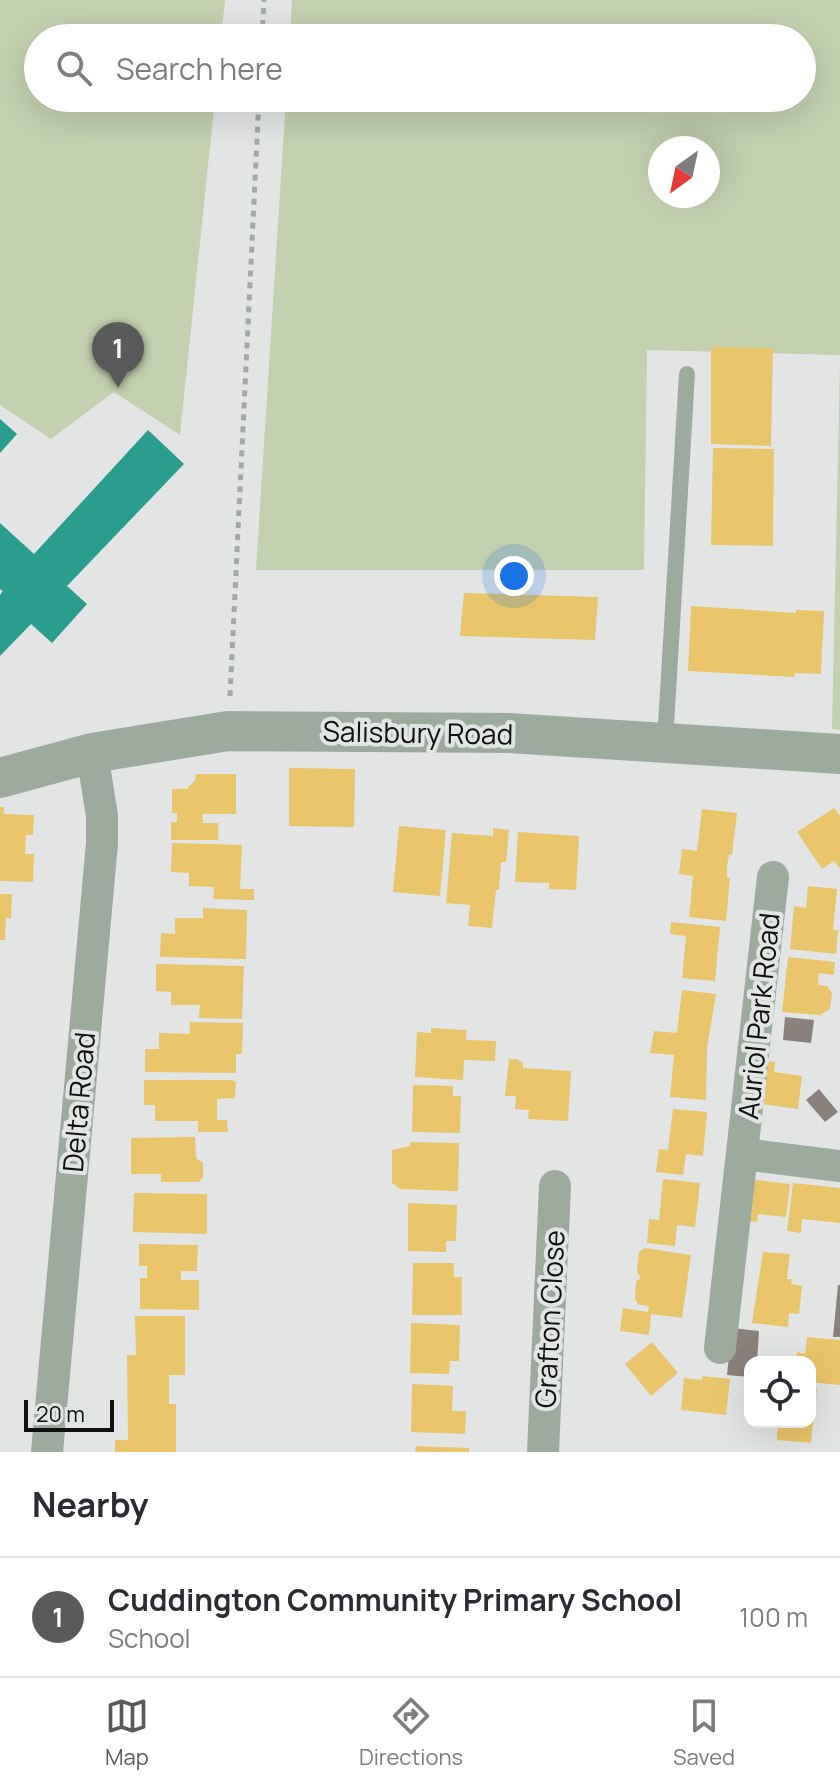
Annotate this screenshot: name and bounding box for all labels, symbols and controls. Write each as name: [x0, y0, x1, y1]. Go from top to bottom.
search box: [24, 24, 816, 112]
icon: search: [52, 46, 96, 90]
text: Search here: [116, 48, 283, 89]
north arrow: [648, 136, 720, 208]
pin: 1: [92, 322, 144, 388]
your location: [494, 556, 534, 596]
street label: Salisbury Road: [322, 711, 514, 753]
street label: Auriol Park Road: [728, 911, 788, 1121]
street label: Delta Road: [53, 1030, 103, 1174]
street label: Grafton Close: [525, 1229, 573, 1409]
map controls: [744, 1356, 816, 1428]
button: locate: [744, 1356, 816, 1428]
scale bar: [24, 1396, 114, 1432]
text: 20 m: [36, 1399, 85, 1429]
text: Nearby: [32, 1481, 148, 1527]
text: Cuddington Community Primary School: [108, 1579, 682, 1620]
text: 1: [52, 1599, 64, 1635]
text: 100 m: [739, 1599, 808, 1635]
text: School: [108, 1620, 191, 1656]
tab: Map: [105, 1694, 149, 1772]
tab: Directions: [359, 1694, 463, 1772]
tab: Saved: [673, 1694, 735, 1772]

